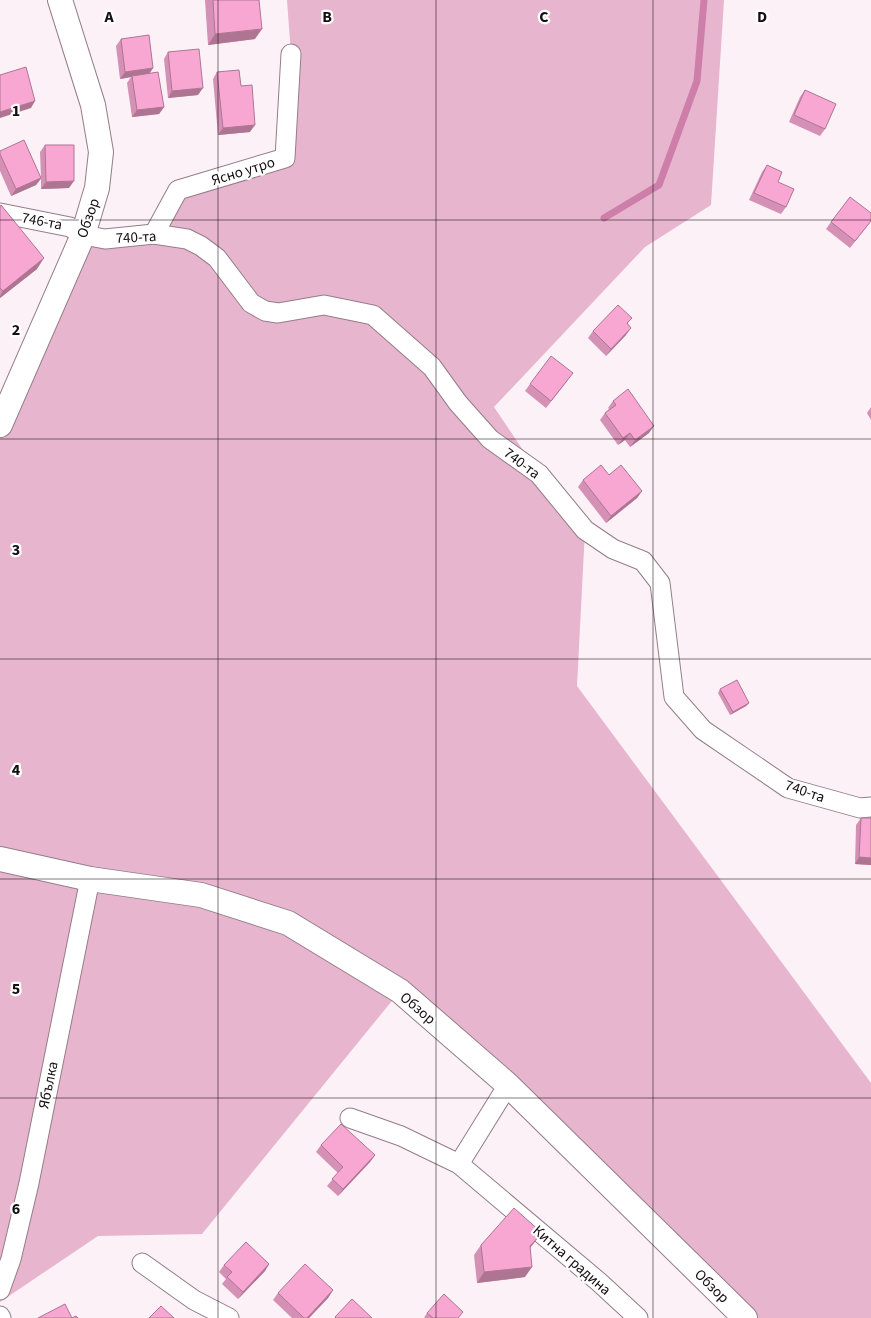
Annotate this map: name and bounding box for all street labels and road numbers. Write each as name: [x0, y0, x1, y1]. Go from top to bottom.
street label: Ясно утро: [209, 152, 278, 191]
street label: Обзор: [72, 195, 105, 241]
street label: 746-та: [20, 207, 64, 236]
street label: 740-та: [115, 226, 157, 249]
street label: 740-та: [499, 443, 544, 484]
street label: 740-та: [782, 775, 828, 808]
street label: Обзор: [395, 987, 440, 1030]
street label: Ябълка: [33, 1059, 64, 1111]
street label: Китна градина: [528, 1221, 615, 1300]
street label: Обзор: [690, 1265, 734, 1308]

